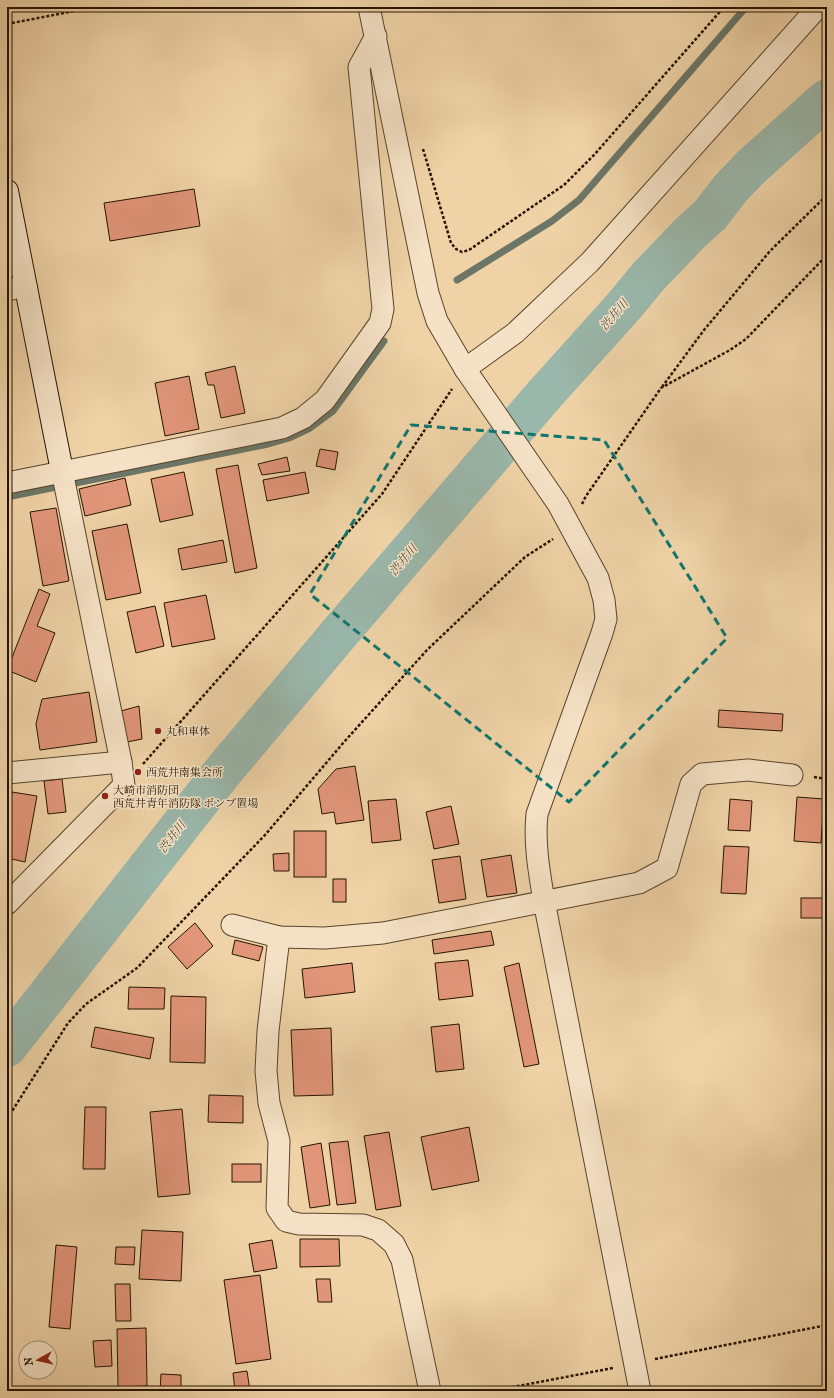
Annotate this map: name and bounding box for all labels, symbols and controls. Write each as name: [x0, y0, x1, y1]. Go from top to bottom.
water label: 渋井川: [597, 295, 632, 333]
water label: 渋井川: [386, 540, 421, 578]
place label: 丸和車体: [166, 725, 210, 738]
marker: 丸和車体: [153, 726, 163, 736]
place label: 西荒井南集会所: [146, 766, 223, 779]
marker: 西荒井南集会所: [133, 767, 143, 777]
place label: 大崎市消防団 西荒井青年消防隊 ポンプ置場: [113, 784, 258, 810]
marker: 大崎市消防団 西荒井青年消防隊 ポンプ置場: [100, 791, 110, 801]
water label: 渋井川: [155, 817, 190, 855]
north arrow: [18, 1340, 58, 1380]
text: N: [21, 1356, 36, 1366]

